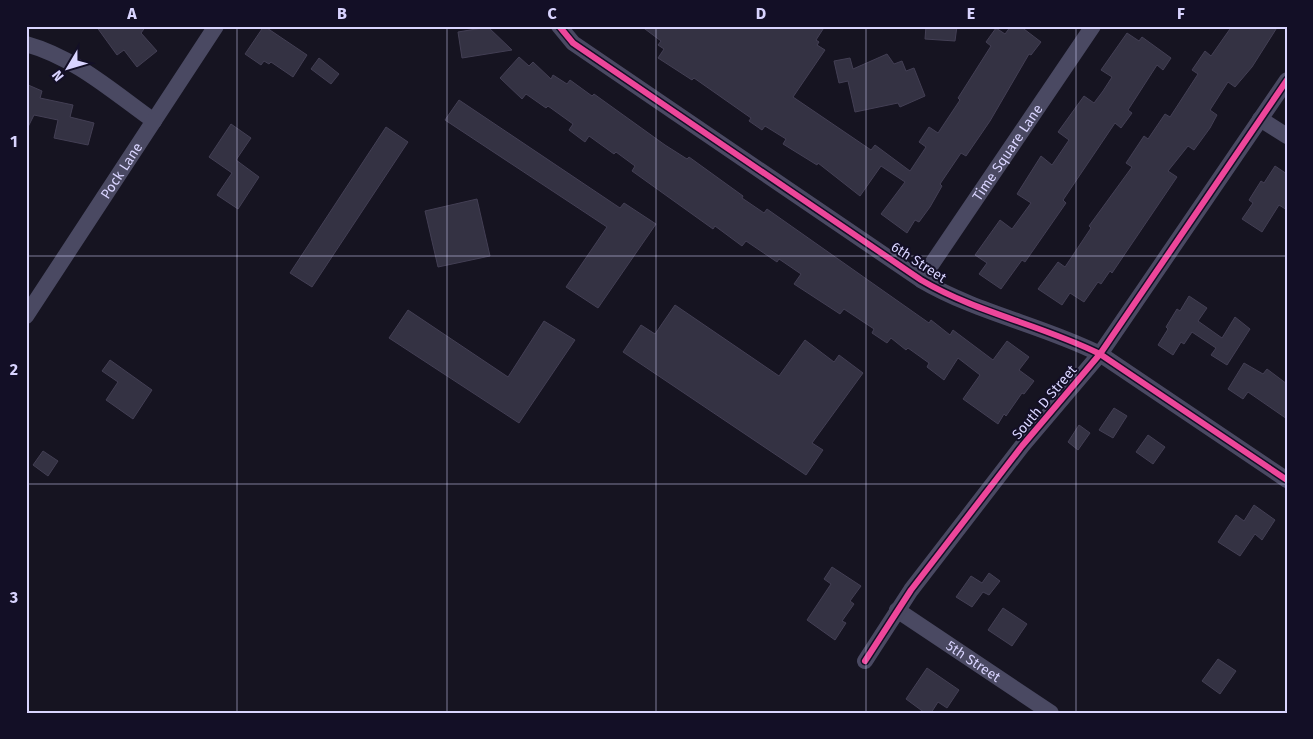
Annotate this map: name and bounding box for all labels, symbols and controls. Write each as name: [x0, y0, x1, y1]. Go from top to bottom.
text: A: [126, 4, 137, 23]
text: B: [337, 4, 347, 23]
text: C: [547, 4, 557, 23]
text: D: [756, 4, 766, 23]
text: E: [967, 4, 975, 23]
text: F: [1177, 4, 1185, 23]
north arrow: [42, 42, 92, 92]
text: N: [49, 67, 68, 85]
street label: Time Square Lane: [969, 101, 1046, 204]
text: 1: [10, 132, 18, 151]
street label: Pock Lane: [97, 139, 146, 202]
street label: 6th Street: [888, 238, 950, 287]
text: 2: [10, 360, 18, 379]
street label: South D Street: [1008, 361, 1081, 443]
text: 3: [9, 588, 18, 607]
street label: 5th Street: [943, 637, 1004, 686]

